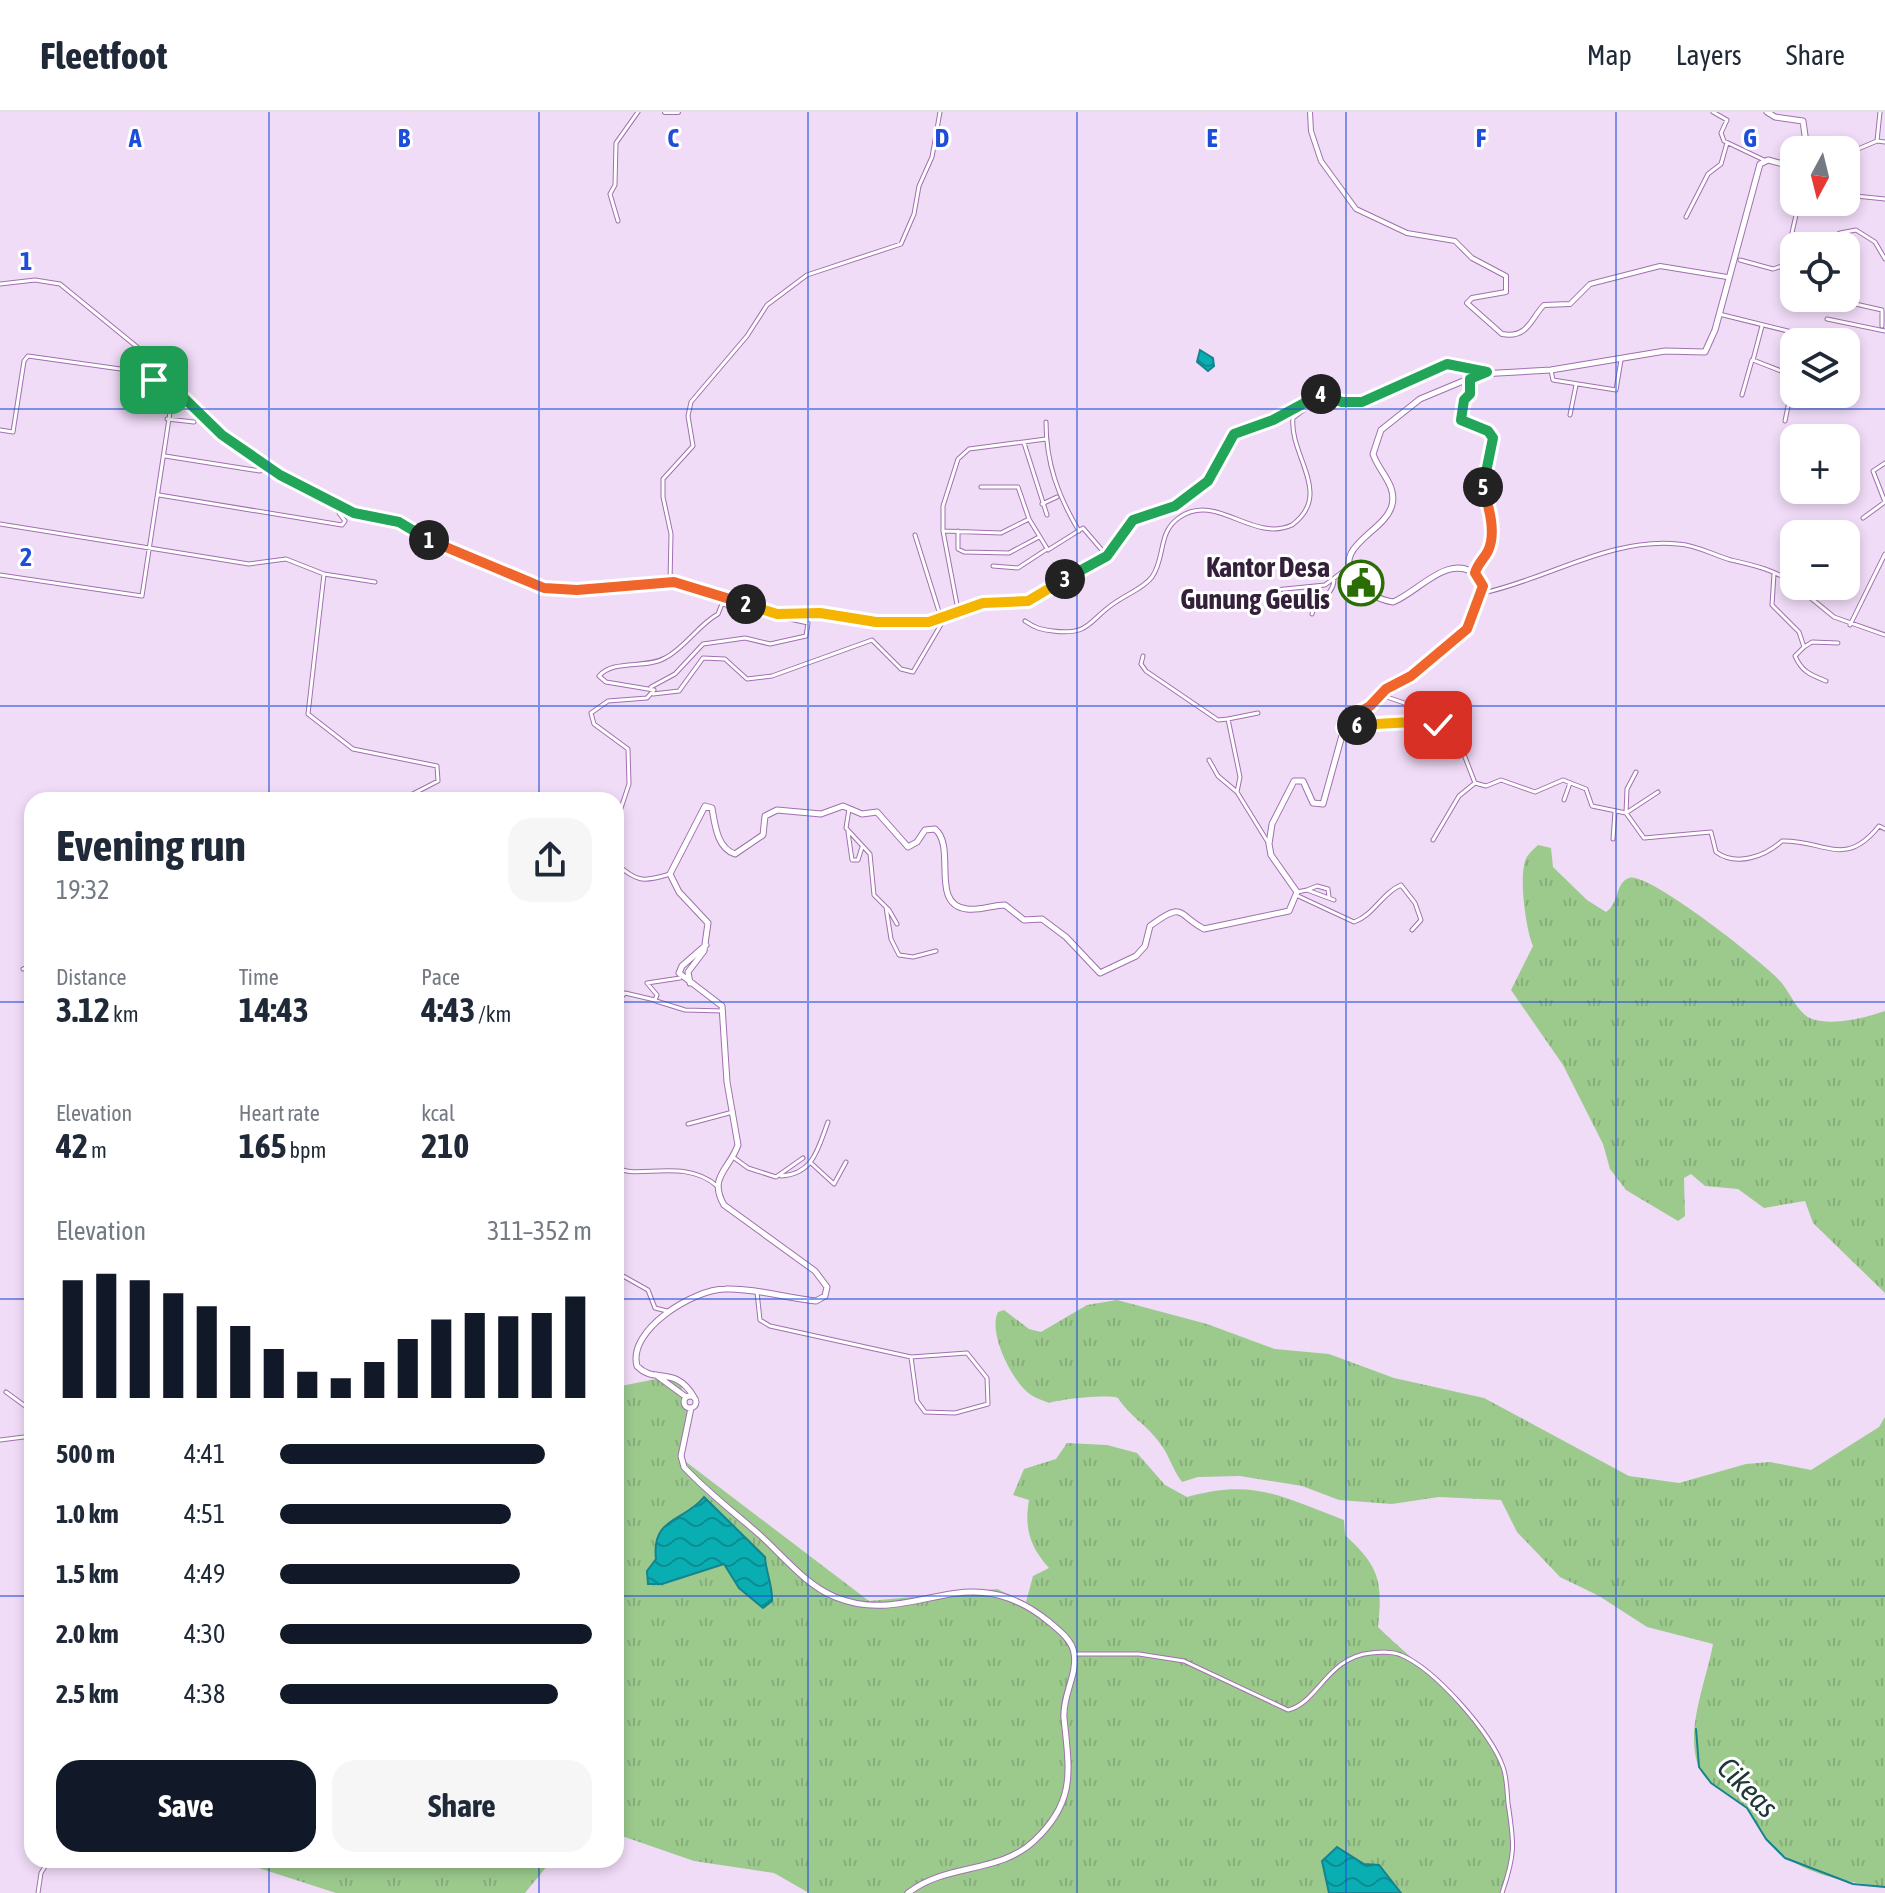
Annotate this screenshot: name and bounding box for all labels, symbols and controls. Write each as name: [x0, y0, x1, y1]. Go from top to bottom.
text: Fleetfoot: [40, 34, 167, 77]
text: Map: [1587, 39, 1632, 71]
text: Layers: [1676, 39, 1742, 71]
text: Share: [1786, 39, 1845, 71]
text: A: [128, 123, 142, 153]
text: B: [398, 123, 411, 153]
text: C: [667, 123, 679, 153]
text: D: [935, 123, 949, 153]
text: E: [1206, 123, 1218, 153]
text: F: [1476, 123, 1487, 153]
text: G: [1743, 123, 1757, 153]
north arrow: [1780, 136, 1860, 216]
map controls: [1780, 136, 1860, 600]
button: locate: [1780, 232, 1860, 312]
text: 1: [20, 246, 32, 276]
button: layers: [1780, 328, 1860, 408]
pin: [120, 346, 188, 414]
icon: arrive: [132, 358, 176, 402]
pin: 4: [1301, 374, 1341, 414]
text: 4: [1316, 381, 1326, 407]
button: +: [1780, 424, 1860, 504]
pin: 5: [1463, 467, 1503, 507]
text: 5: [1478, 474, 1488, 500]
pin: 1: [409, 520, 449, 560]
button: −: [1780, 520, 1860, 600]
text: 1: [424, 527, 434, 553]
text: 2: [20, 542, 32, 572]
place label: Kantor Desa Gunung Geulis: [1180, 551, 1330, 615]
pin: 3: [1045, 559, 1085, 599]
public building icon: Kantor Desa Gunung Geulis: [1337, 559, 1385, 607]
text: 3: [1060, 566, 1070, 592]
pin: 2: [726, 584, 766, 624]
text: 2: [741, 591, 751, 617]
pin: [1404, 691, 1472, 759]
icon: check: [1416, 703, 1460, 747]
pin: 6: [1337, 705, 1377, 745]
text: 6: [1352, 712, 1362, 738]
button: share: [508, 818, 592, 902]
text: Evening run: [56, 820, 246, 870]
text: 19:32: [56, 875, 110, 905]
text: Distance: [56, 964, 127, 990]
text: Time: [239, 964, 279, 990]
text: Pace: [421, 964, 460, 990]
text: 3.12: [56, 990, 110, 1029]
text: 14:43: [239, 990, 309, 1029]
text: 4:43: [421, 990, 475, 1029]
text: km: [110, 1001, 139, 1027]
text: /km: [475, 1001, 511, 1027]
text: Elevation: [56, 1100, 132, 1126]
text: Heart rate: [239, 1100, 320, 1126]
text: kcal: [421, 1100, 455, 1126]
text: 42: [56, 1126, 88, 1165]
text: 165: [239, 1126, 287, 1165]
text: 210: [421, 1126, 469, 1165]
text: m: [88, 1137, 107, 1163]
text: bpm: [287, 1137, 326, 1163]
text: Elevation: [56, 1216, 146, 1246]
text: 311–352 m: [487, 1216, 592, 1246]
text: 500 m: [56, 1439, 115, 1469]
text: 4:41: [184, 1439, 225, 1469]
text: 1.0 km: [56, 1499, 119, 1529]
text: 4:51: [184, 1499, 225, 1529]
text: 1.5 km: [56, 1559, 119, 1589]
text: 4:49: [184, 1559, 225, 1589]
text: 2.0 km: [56, 1619, 119, 1649]
text: 4:30: [184, 1619, 225, 1649]
text: 2.5 km: [56, 1679, 119, 1709]
text: 4:38: [184, 1679, 225, 1709]
water label: Cikeas: [1711, 1750, 1785, 1824]
button: Save: [56, 1760, 316, 1852]
button: Share: [332, 1760, 592, 1852]

